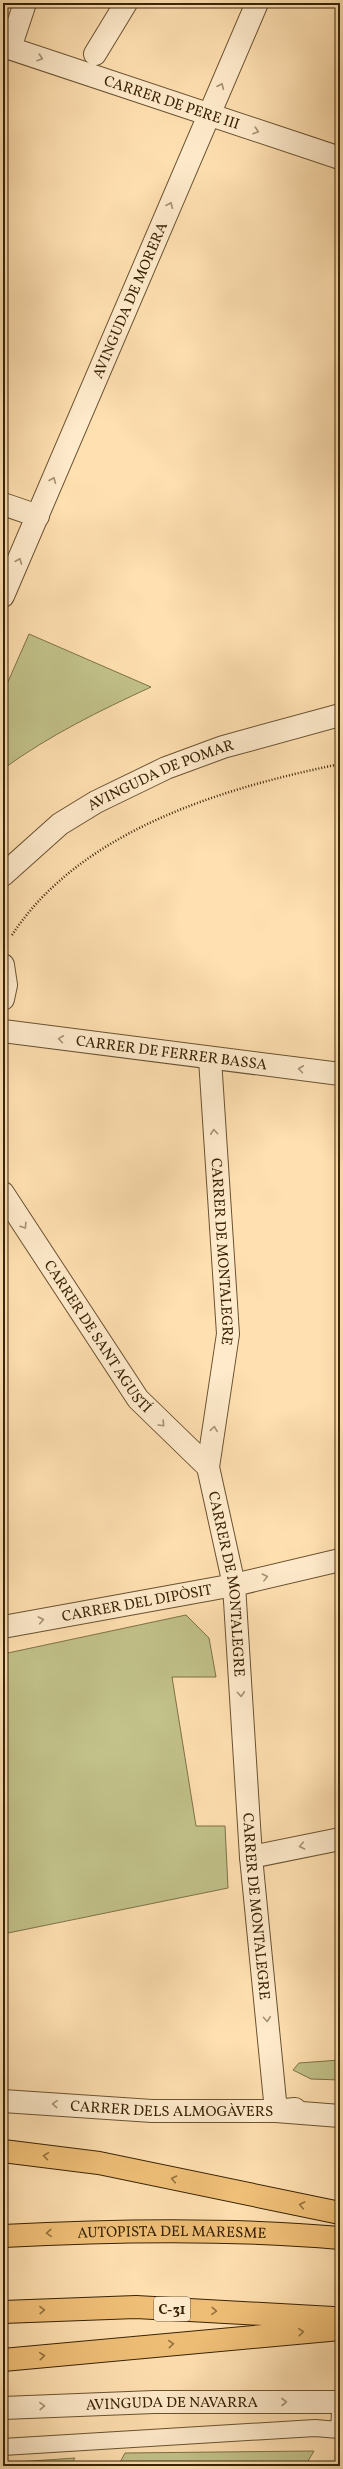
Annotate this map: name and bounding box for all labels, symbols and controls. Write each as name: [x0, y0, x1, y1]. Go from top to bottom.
one-way arrow: [36, 53, 43, 62]
street label: CARRER DE PERE III: [101, 71, 242, 136]
one-way arrow: [216, 82, 224, 89]
one-way arrow: [252, 126, 259, 135]
one-way arrow: [165, 202, 173, 210]
street label: AVINGUDA DE MORERA: [88, 219, 174, 382]
one-way arrow: [48, 476, 56, 484]
one-way arrow: [14, 557, 22, 565]
street label: AVINGUDA DE POMAR: [84, 735, 236, 817]
street label: CARRER DE FERRER BASSA: [75, 1031, 269, 1077]
one-way arrow: [58, 1035, 64, 1044]
one-way arrow: [298, 1065, 304, 1074]
one-way arrow: [210, 1129, 219, 1135]
street label: CARRER DE MONTALEGRE: [204, 1157, 237, 1347]
one-way arrow: [20, 1222, 27, 1229]
street label: CARRER DE SANT AGUSTÍ: [38, 1257, 156, 1419]
one-way arrow: [157, 1419, 165, 1427]
one-way arrow: [209, 1426, 218, 1432]
street label: CARRER DE MONTALEGRE: [202, 1489, 249, 1678]
one-way arrow: [261, 1573, 268, 1582]
street label: CARRER DEL DIPÒSIT: [60, 1580, 214, 1628]
one-way arrow: [38, 1616, 44, 1625]
one-way arrow: [237, 1691, 246, 1697]
street label: CARRER DE MONTALEGRE: [236, 1812, 274, 2001]
one-way arrow: [299, 1842, 305, 1850]
one-way arrow: [262, 2015, 271, 2022]
street label: CARRER DELS ALMOGÀVERS: [69, 2097, 273, 2123]
one-way arrow: [52, 2099, 58, 2108]
one-way arrow: [43, 2152, 50, 2161]
one-way arrow: [171, 2175, 178, 2183]
one-way arrow: [299, 2201, 305, 2209]
street label: AUTOPISTA DEL MARESME: [77, 2222, 267, 2245]
one-way arrow: [46, 2229, 52, 2238]
road number: C-31: [154, 2297, 190, 2321]
one-way arrow: [39, 2306, 45, 2314]
one-way arrow: [211, 2307, 217, 2316]
one-way arrow: [298, 2328, 304, 2337]
one-way arrow: [168, 2340, 174, 2349]
one-way arrow: [39, 2352, 45, 2361]
street label: AVINGUDA DE NAVARRA: [85, 2393, 259, 2417]
one-way arrow: [281, 2398, 287, 2406]
one-way arrow: [39, 2402, 45, 2411]

